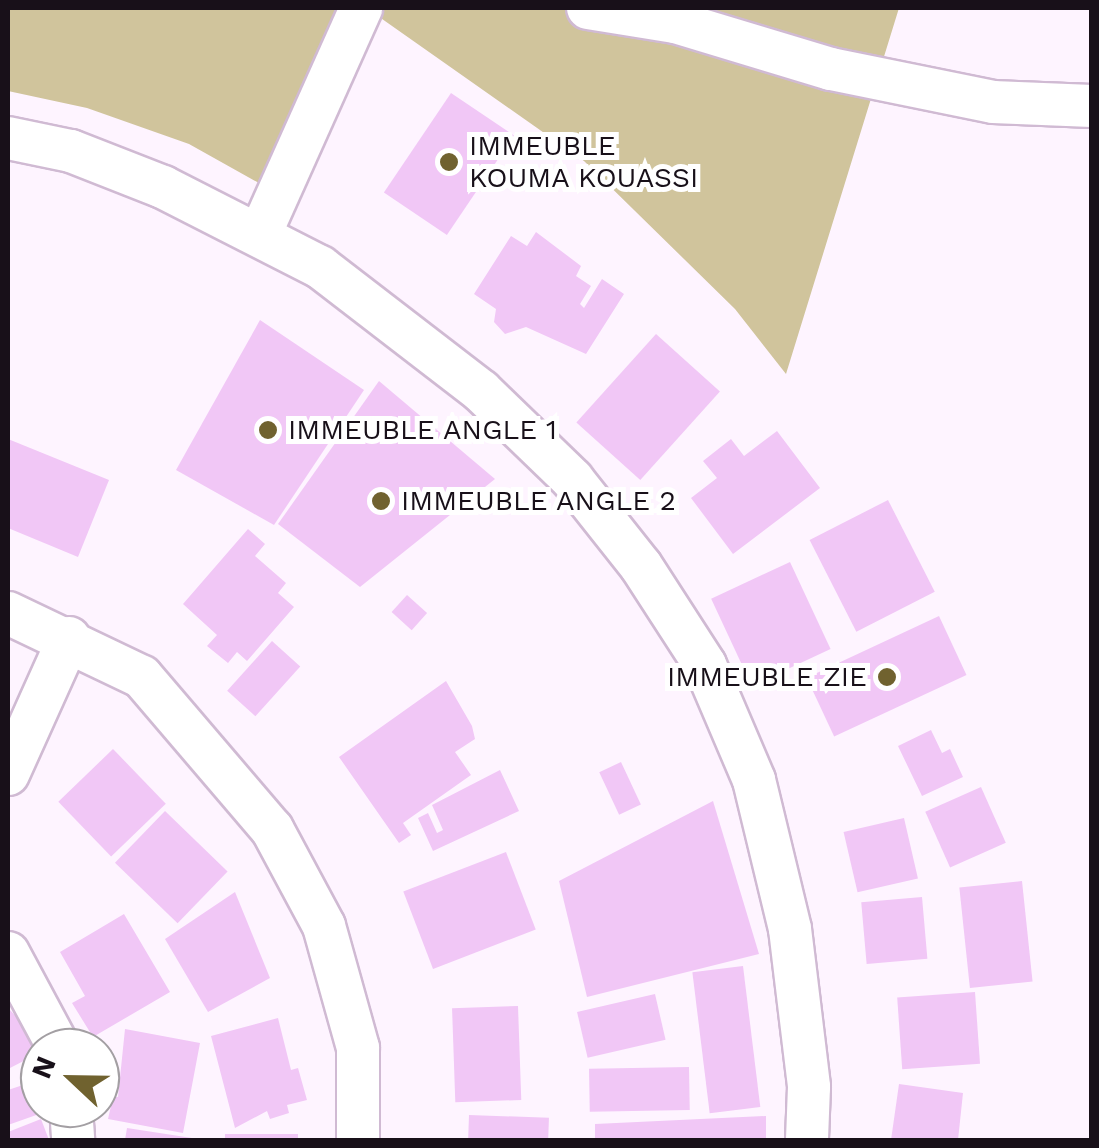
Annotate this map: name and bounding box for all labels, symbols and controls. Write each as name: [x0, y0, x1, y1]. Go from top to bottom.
place label: IMMEUBLE KOUMA KOUASSI: [469, 129, 699, 195]
marker: IMMEUBLE KOUMA KOUASSI: [438, 151, 460, 173]
place label: IMMEUBLE ANGLE 1: [288, 413, 559, 447]
marker: IMMEUBLE ANGLE 1: [257, 419, 279, 441]
place label: IMMEUBLE ANGLE 2: [401, 484, 677, 518]
marker: IMMEUBLE ANGLE 2: [370, 490, 392, 512]
place label: IMMEUBLE ZIE: [667, 660, 867, 694]
marker: IMMEUBLE ZIE: [876, 666, 898, 688]
north arrow: [20, 1028, 120, 1128]
text: N: [24, 1052, 63, 1083]

